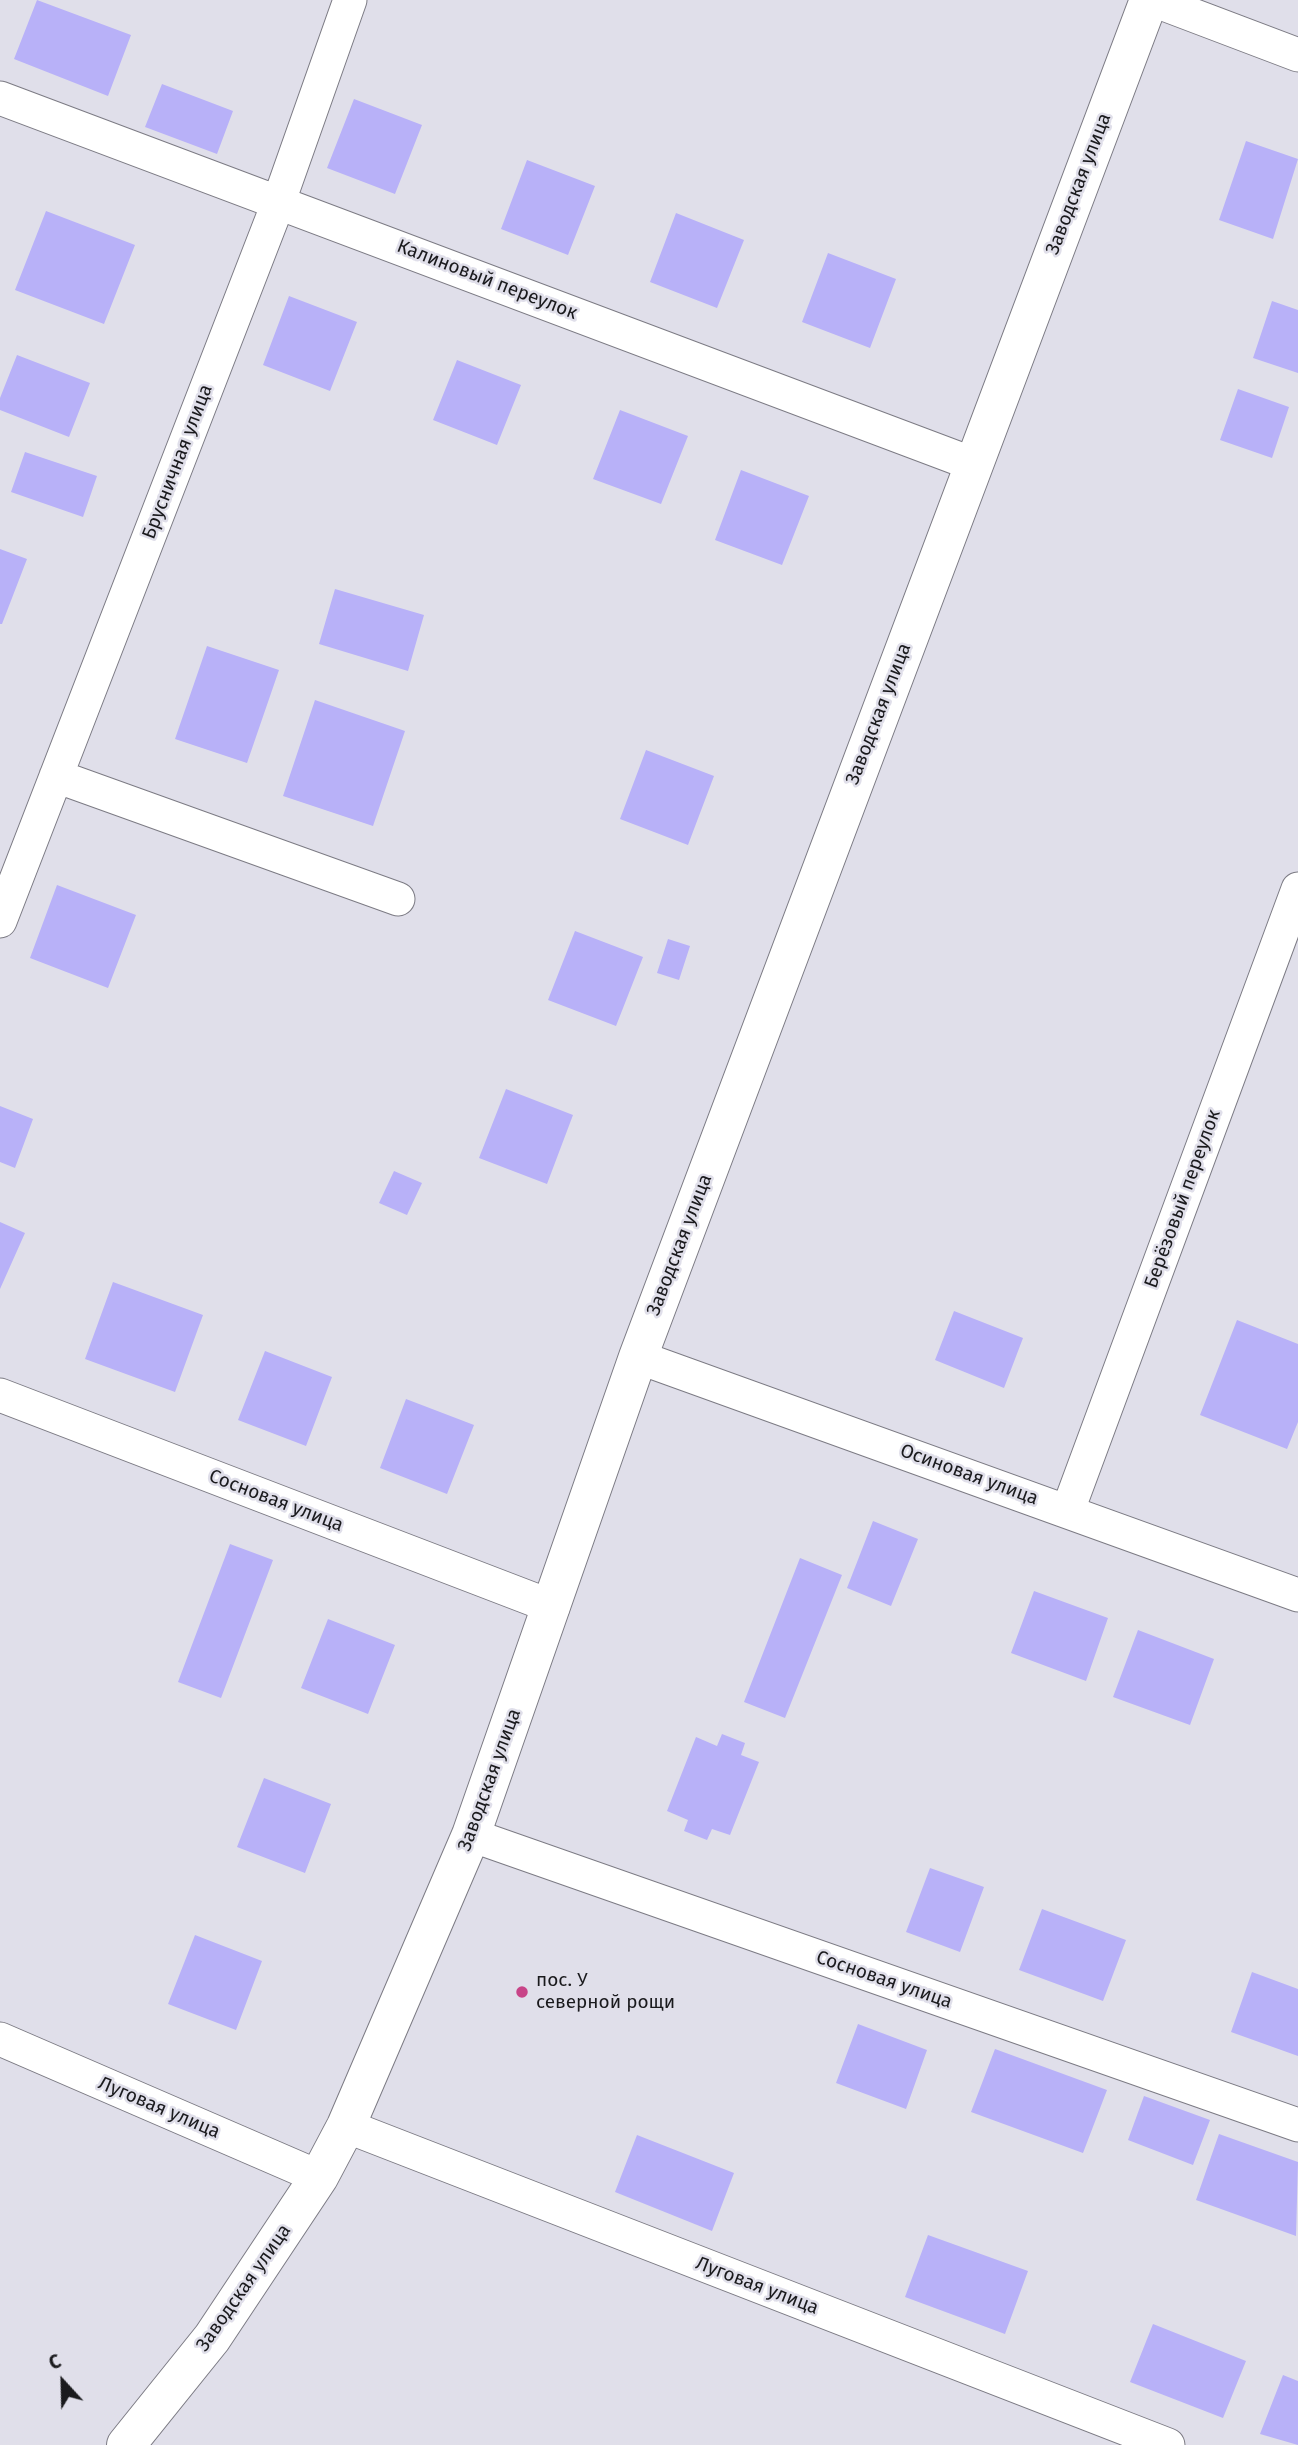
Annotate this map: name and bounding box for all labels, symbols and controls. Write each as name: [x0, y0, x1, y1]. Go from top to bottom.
street label: Заводская улица: [1042, 110, 1116, 258]
street label: Калиновый переулок: [394, 235, 580, 325]
street label: Брусничная улица: [138, 381, 218, 543]
street label: Заводская улица: [842, 640, 916, 788]
street label: Берёзовый переулок: [1140, 1107, 1226, 1291]
street label: Заводская улица: [643, 1171, 717, 1319]
street label: Осиновая улица: [897, 1439, 1041, 1511]
street label: Сосновая улица: [206, 1465, 346, 1537]
street label: Заводская улица: [454, 1706, 526, 1854]
street label: Сосновая улица: [813, 1946, 955, 2014]
place label: пос. У северной рощи: [536, 1970, 675, 2014]
marker: пос. У северной рощи: [514, 1984, 530, 2000]
street label: Луговая улица: [95, 2072, 223, 2144]
street label: Заводская улица: [192, 2220, 296, 2356]
street label: Луговая улица: [692, 2252, 822, 2320]
north arrow: [28, 2347, 98, 2417]
text: С: [46, 2349, 64, 2375]

